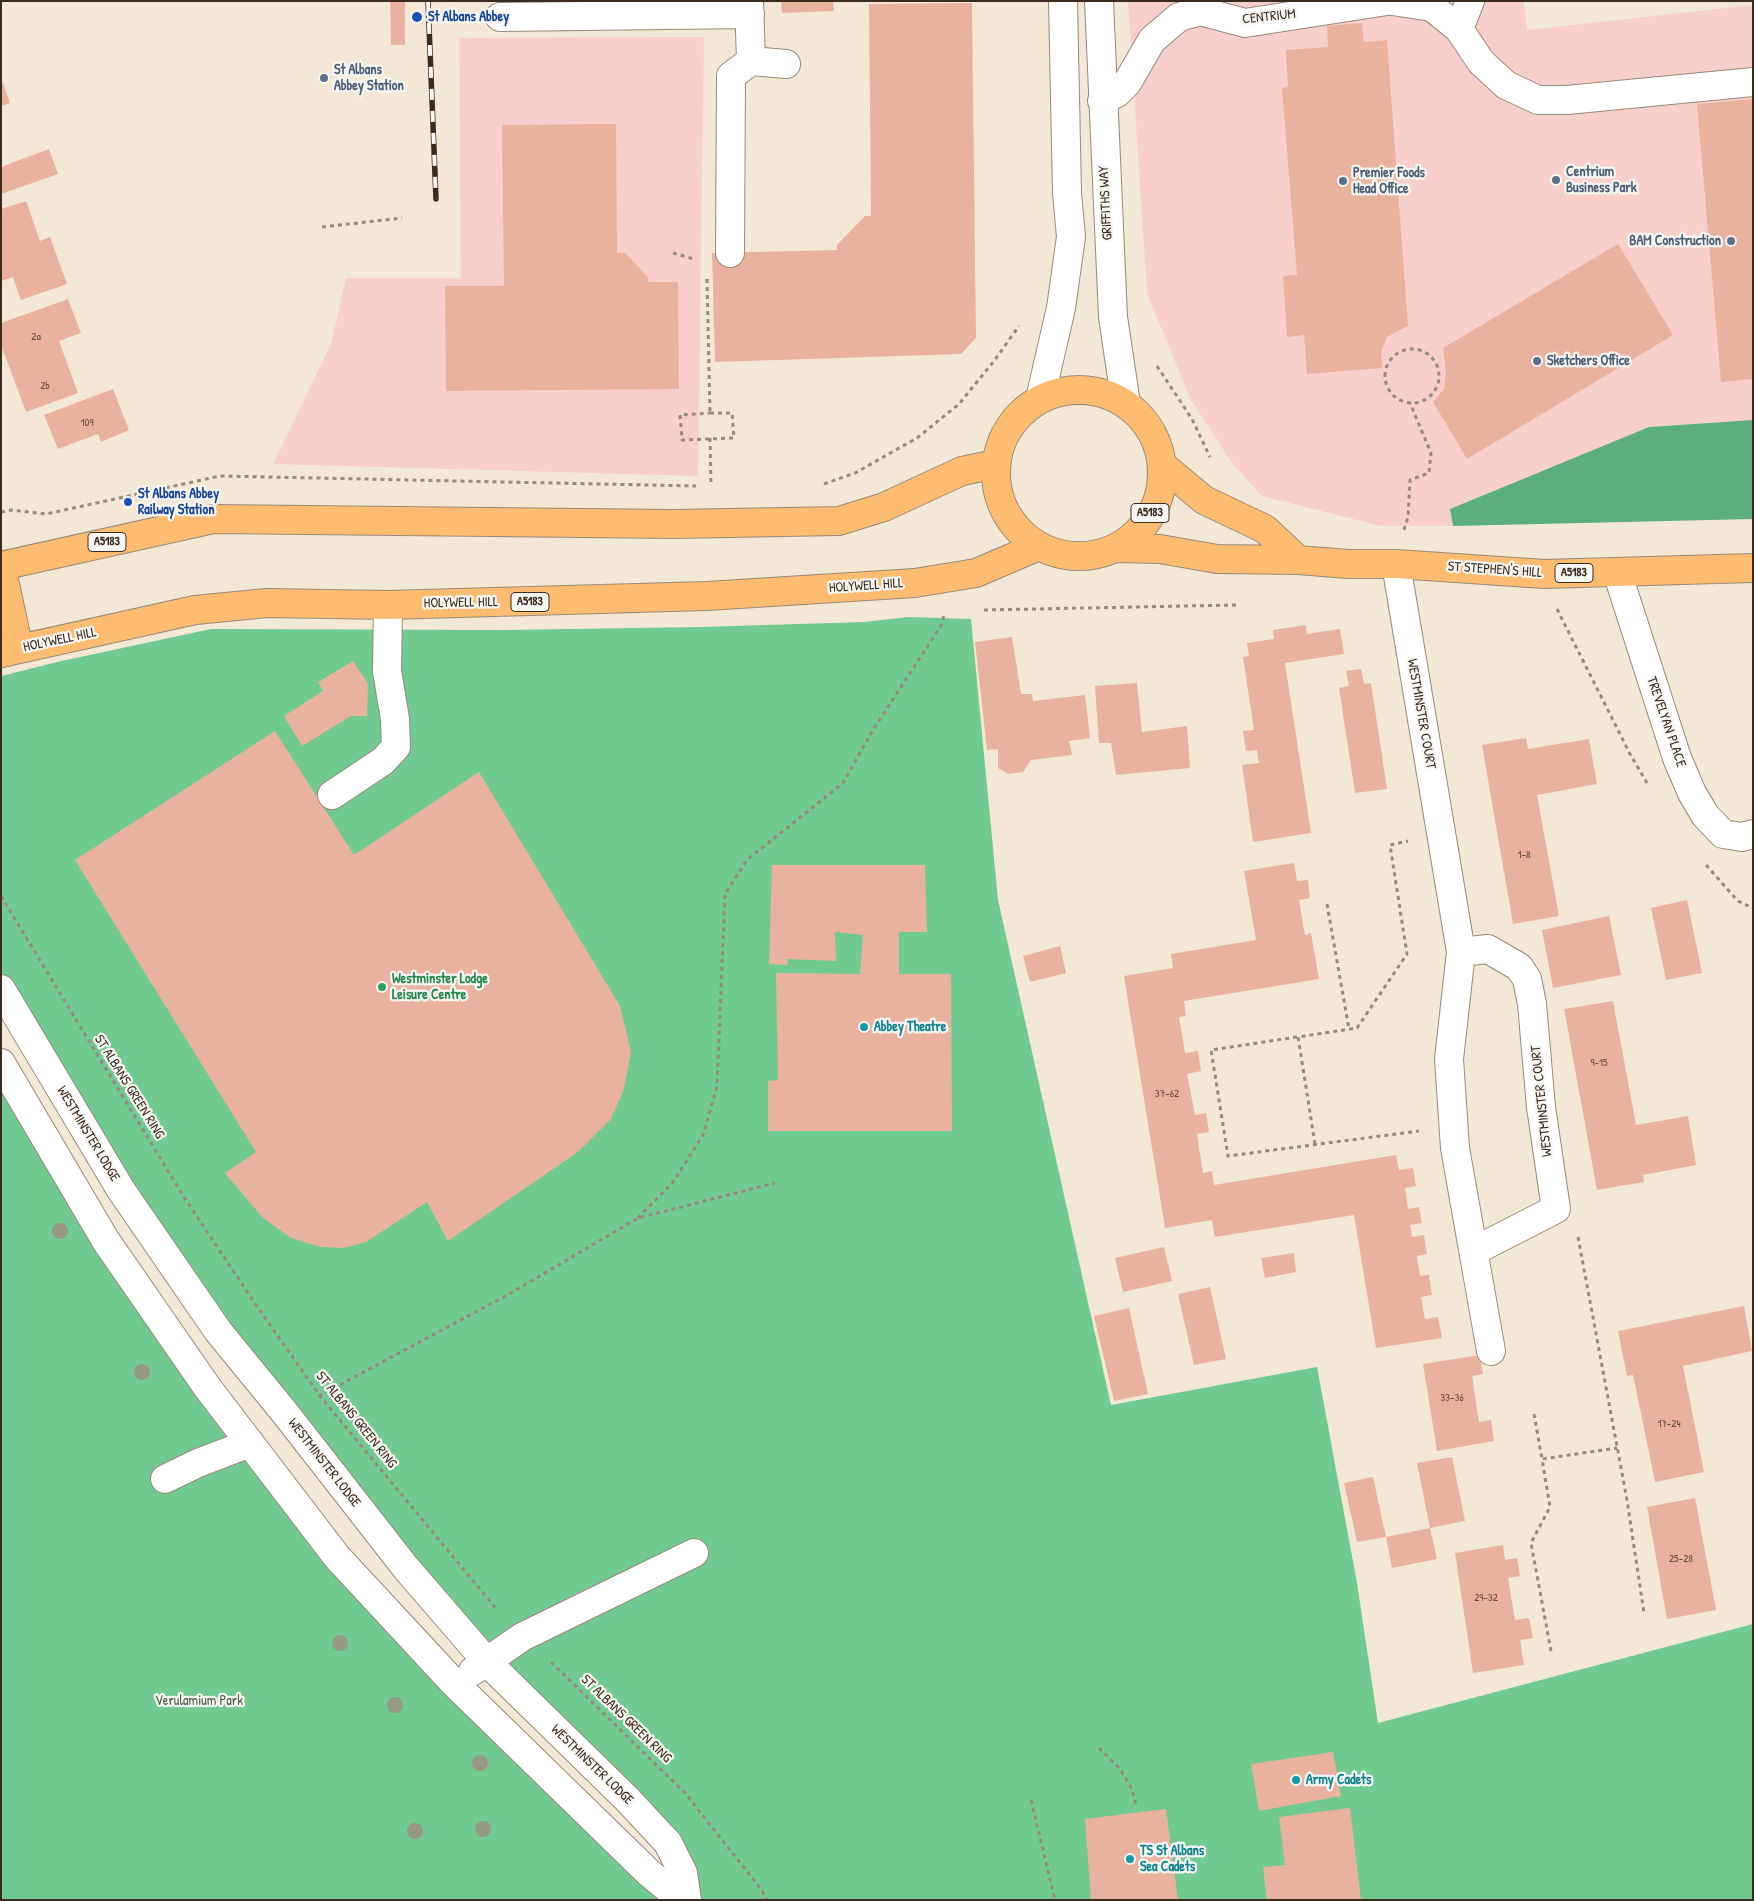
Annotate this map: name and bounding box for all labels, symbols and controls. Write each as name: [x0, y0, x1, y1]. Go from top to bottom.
street label: CENTRIUM: [1242, 6, 1296, 28]
place label: St Albans Abbey: [428, 9, 509, 25]
marker: St Albans Abbey: [410, 10, 424, 24]
place label: St Albans Abbey Station: [334, 62, 404, 94]
marker: St Albans Abbey Station: [318, 72, 330, 84]
place label: Centrium Business Park: [1566, 164, 1637, 196]
street label: GRIFFITHS WAY: [1096, 165, 1116, 241]
place label: Premier Foods Head Office: [1353, 165, 1425, 198]
marker: Centrium Business Park: [1550, 174, 1562, 186]
marker: Premier Foods Head Office: [1337, 175, 1349, 187]
place label: BAM Construction: [1629, 233, 1721, 249]
marker: BAM Construction: [1725, 235, 1737, 247]
house number: 2a: [31, 330, 41, 344]
place label: Sketchers Office: [1547, 353, 1630, 369]
marker: Sketchers Office: [1531, 355, 1543, 367]
house number: 2b: [40, 379, 50, 393]
house number: 109: [81, 416, 93, 430]
place label: St Albans Abbey Railway Station: [138, 486, 219, 518]
marker: St Albans Abbey Railway Station: [122, 496, 134, 508]
road number: A5183: [1131, 503, 1169, 522]
road number: A5183: [88, 532, 126, 552]
street label: ST STEPHEN'S HILL: [1447, 558, 1543, 582]
road number: A5183: [1555, 564, 1593, 582]
street label: HOLYWELL HILL: [828, 575, 904, 597]
road number: A5183: [511, 592, 549, 612]
street label: HOLYWELL HILL: [424, 594, 498, 612]
street label: HOLYWELL HILL: [22, 624, 98, 656]
street label: WESTMINSTER COURT: [1403, 658, 1439, 770]
street label: TREVELYAN PLACE: [1643, 675, 1689, 769]
house number: 1-8: [1517, 848, 1531, 862]
place label: Westminster Lodge Leisure Centre: [392, 971, 488, 1004]
marker: Westminster Lodge Leisure Centre: [376, 981, 388, 993]
place label: Abbey Theatre: [874, 1019, 946, 1035]
marker: Abbey Theatre: [858, 1021, 870, 1033]
street label: ST ALBANS GREEN RING: [90, 1032, 168, 1142]
street label: WESTMINSTER COURT: [1528, 1045, 1556, 1157]
house number: 9-15: [1590, 1056, 1608, 1070]
street label: WESTMINSTER LODGE: [53, 1083, 123, 1185]
house number: 37-62: [1155, 1087, 1179, 1101]
street label: ST ALBANS GREEN RING: [312, 1368, 400, 1472]
house number: 33-36: [1440, 1391, 1464, 1405]
street label: WESTMINSTER LODGE: [284, 1415, 364, 1511]
house number: 17-24: [1657, 1417, 1681, 1431]
house number: 25-28: [1669, 1552, 1693, 1566]
house number: 29-32: [1474, 1591, 1498, 1605]
street label: ST ALBANS GREEN RING: [577, 1672, 675, 1766]
park label: Verulamium Park: [155, 1693, 243, 1709]
street label: WESTMINSTER LODGE: [547, 1721, 637, 1809]
place label: Army Cadets: [1306, 1772, 1371, 1788]
marker: Army Cadets: [1290, 1774, 1302, 1786]
place label: TS St Albans Sea Cadets: [1140, 1843, 1204, 1875]
marker: TS St Albans Sea Cadets: [1124, 1853, 1136, 1865]

